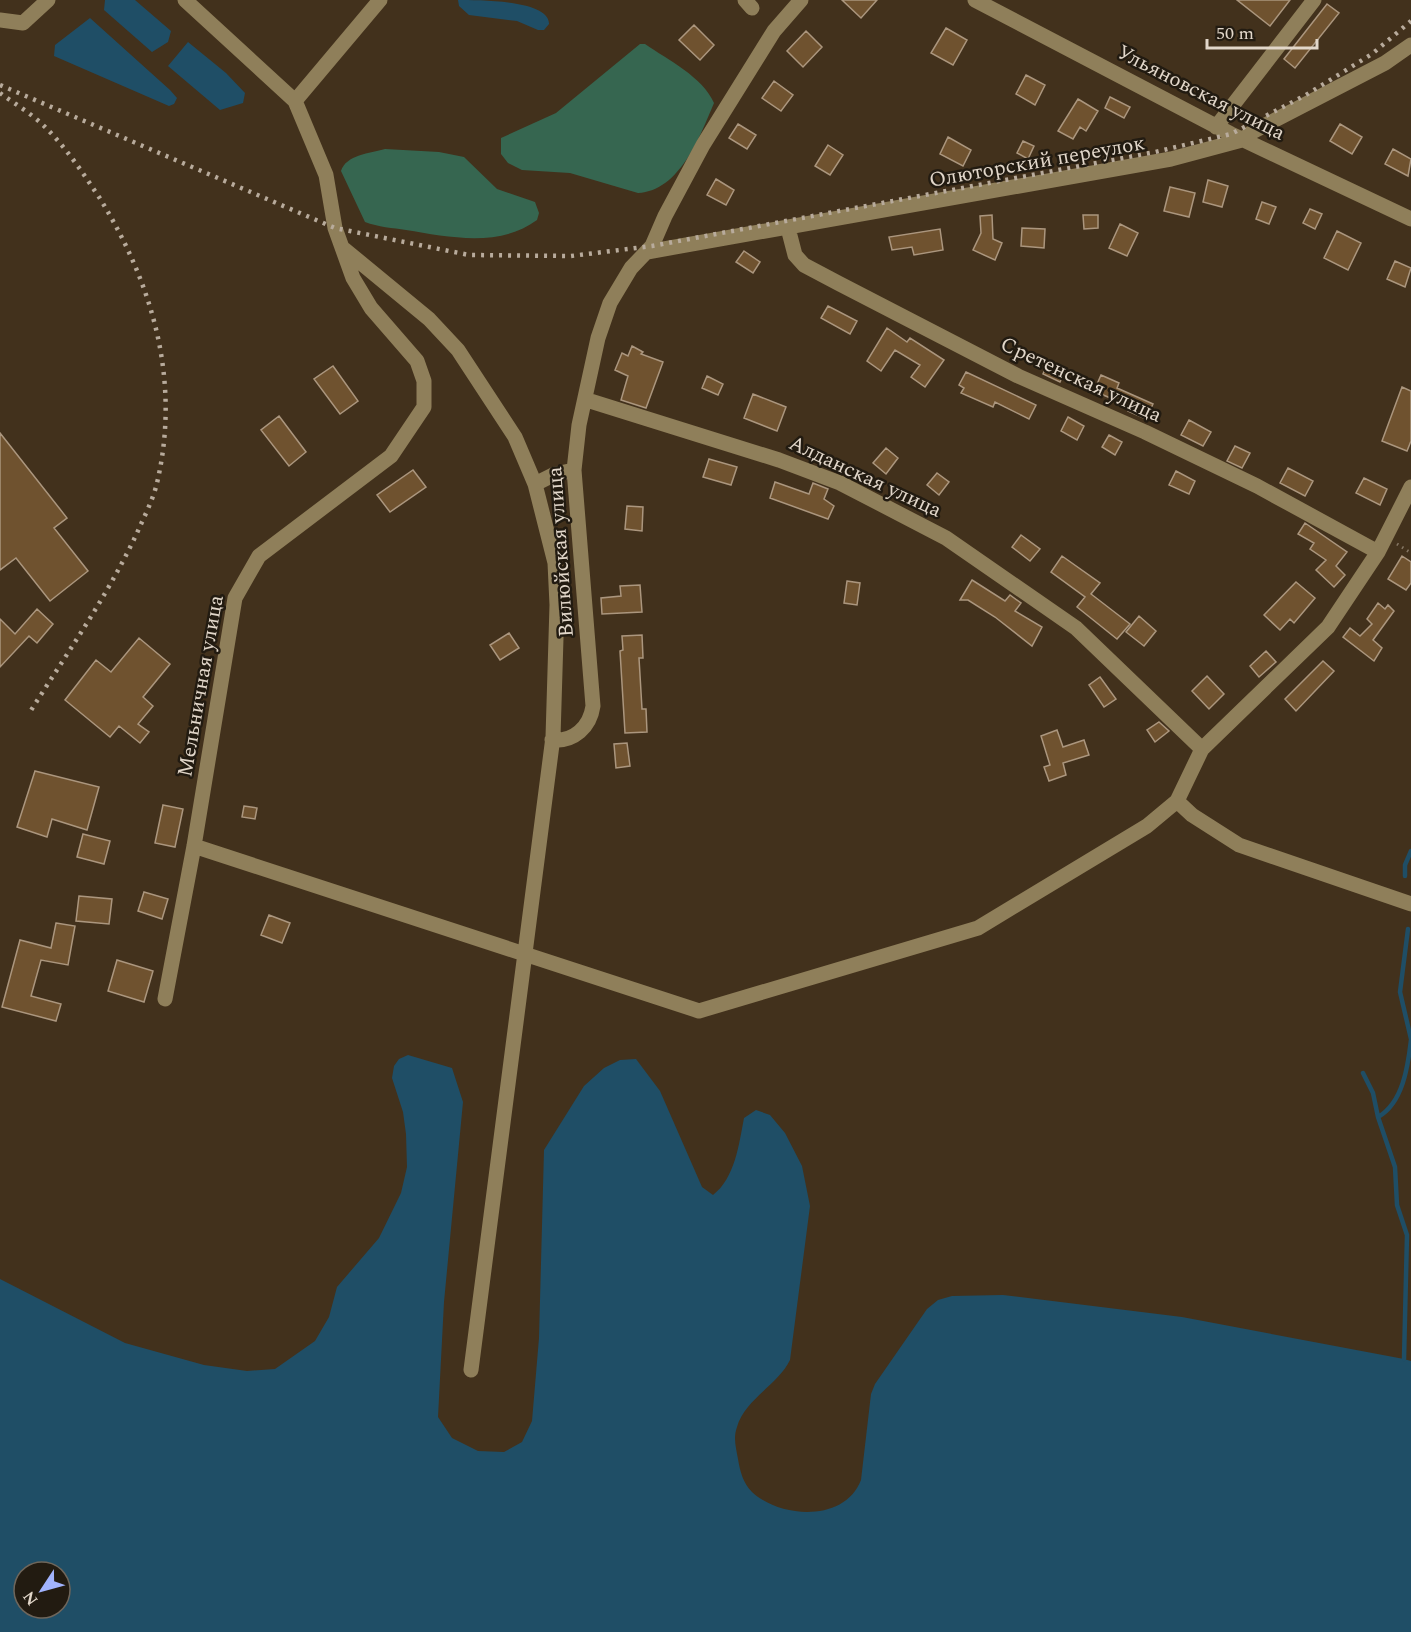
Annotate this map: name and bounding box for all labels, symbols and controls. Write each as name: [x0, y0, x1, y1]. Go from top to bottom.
scale bar: [1207, 12, 1316, 50]
text: 50 m: [1216, 20, 1254, 47]
street label: Ульяновская улица: [1111, 37, 1291, 150]
street label: Олюторский переулок: [927, 127, 1148, 197]
street label: Сретенская улица: [995, 328, 1168, 432]
street label: Алданская улица: [783, 428, 947, 527]
street label: Вилюйская улица: [539, 465, 583, 638]
street label: Мельничная улица: [169, 592, 233, 780]
north arrow: [12, 1560, 72, 1620]
text: N: [17, 1586, 44, 1611]

